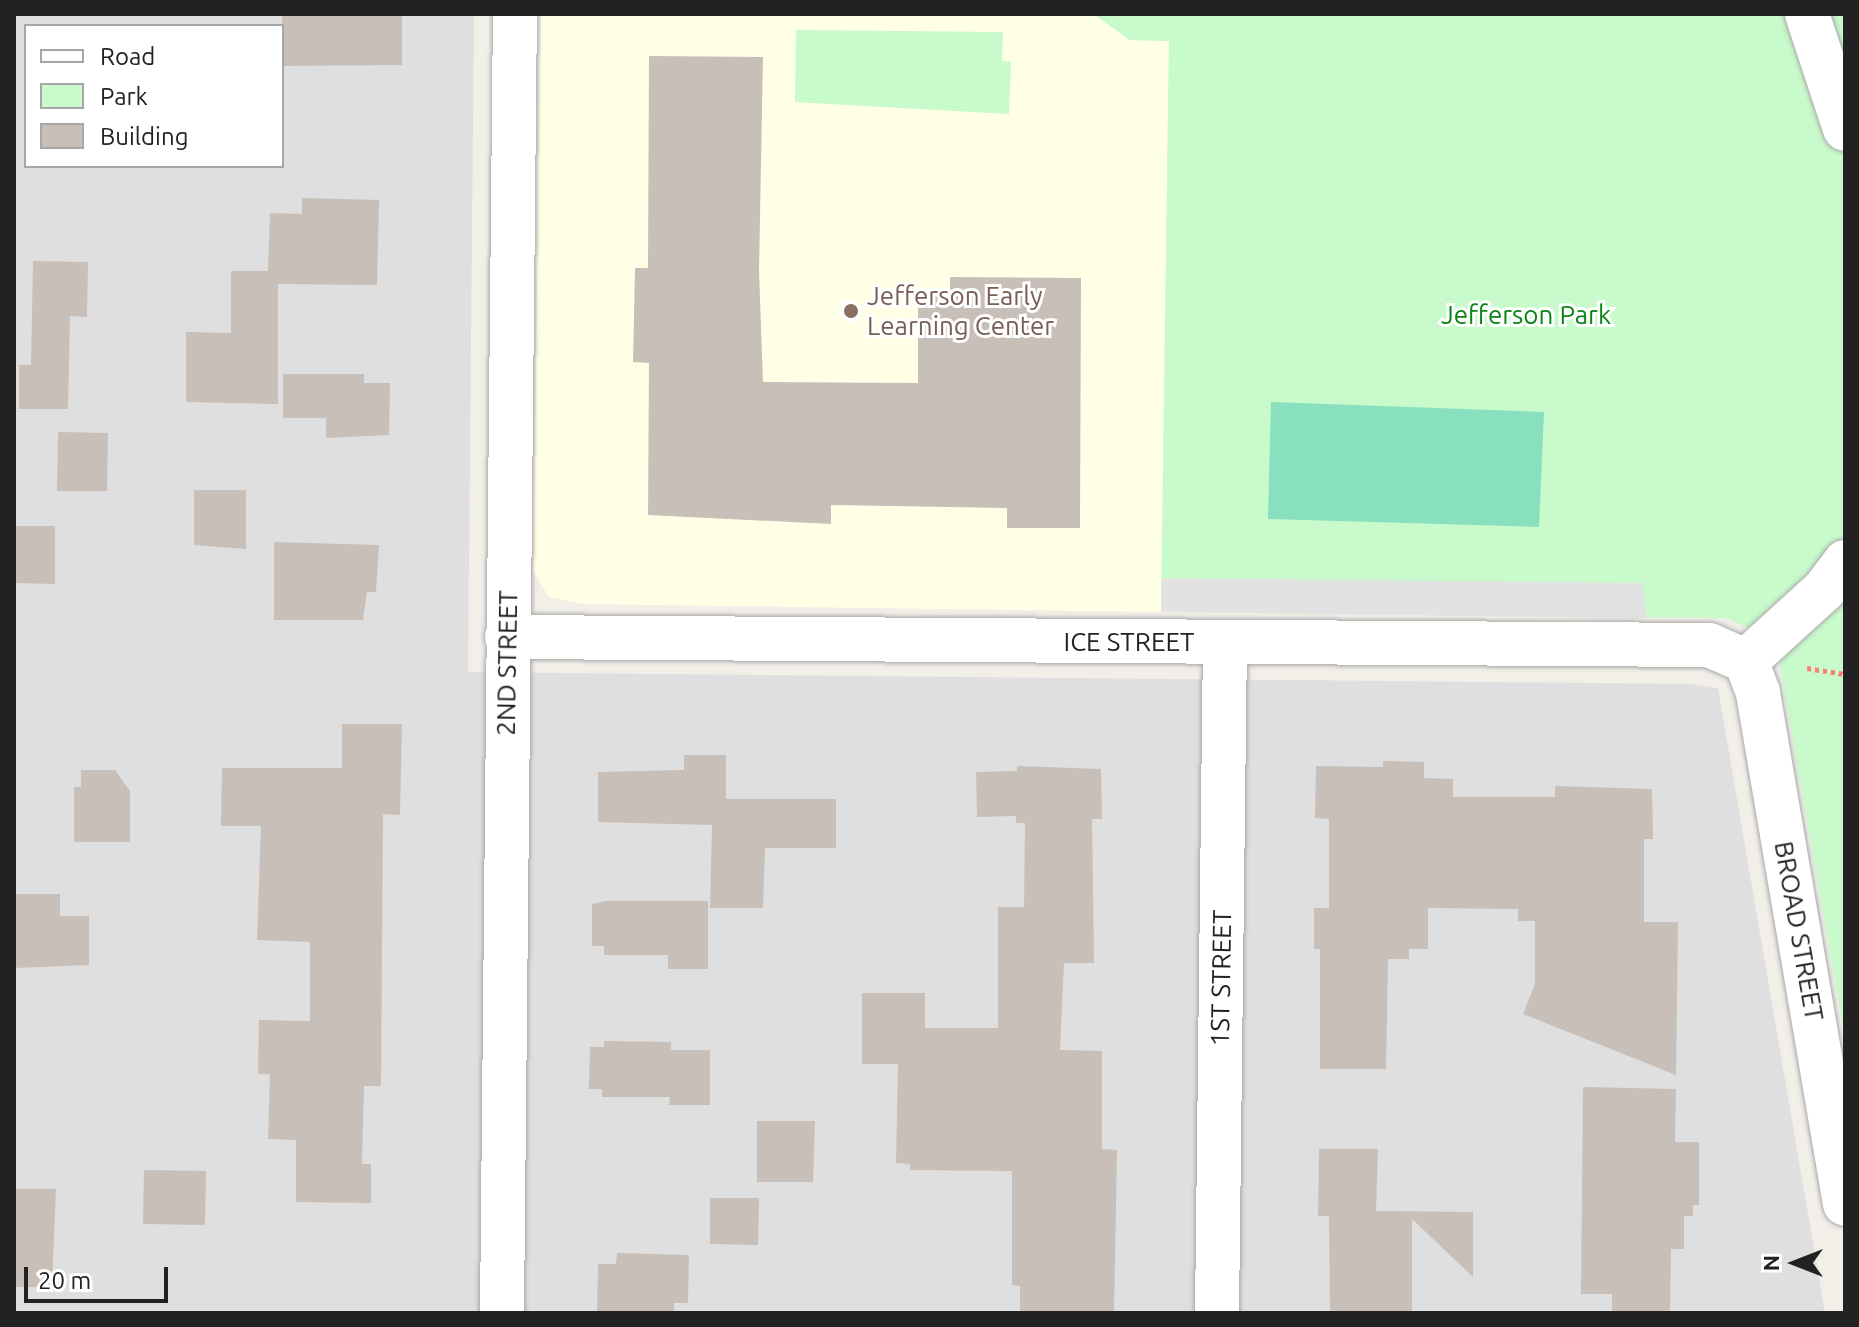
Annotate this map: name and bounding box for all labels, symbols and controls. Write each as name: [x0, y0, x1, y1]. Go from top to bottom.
legend: [24, 24, 284, 168]
text: Road: [100, 43, 155, 70]
text: Park: [100, 83, 148, 110]
text: Building: [100, 123, 188, 150]
place label: Jefferson Early Learning Center: [867, 280, 1054, 342]
park label: Jefferson Park: [1441, 299, 1611, 331]
marker: Jefferson Early Learning Center: [842, 302, 860, 320]
street label: 2ND STREET: [490, 590, 524, 736]
street label: ICE STREET: [1063, 626, 1195, 658]
street label: BROAD STREET: [1768, 839, 1830, 1023]
street label: 1ST STREET: [1204, 909, 1238, 1047]
north arrow: [1755, 1223, 1835, 1303]
scale bar: [28, 1251, 172, 1301]
text: N: [1758, 1255, 1783, 1271]
text: 20 m: [38, 1267, 91, 1294]

